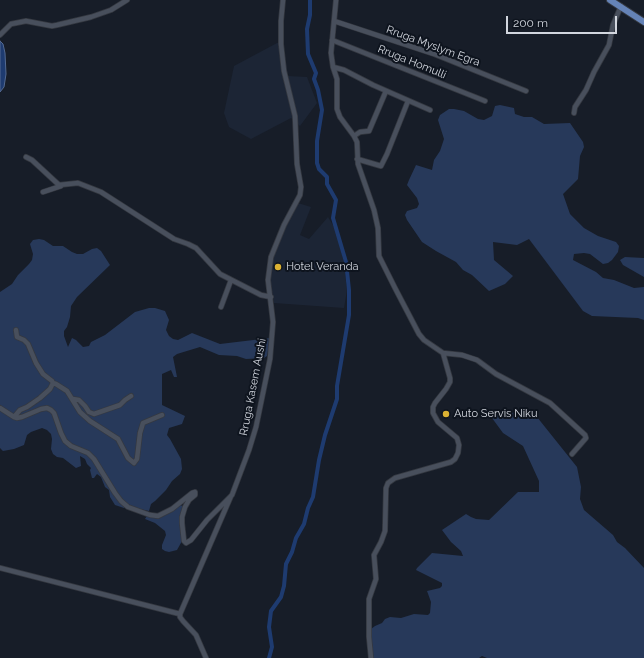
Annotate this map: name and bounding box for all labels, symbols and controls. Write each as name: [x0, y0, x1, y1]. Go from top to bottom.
scale bar: [508, 8, 619, 34]
text: 200 m: [513, 16, 548, 30]
street label: Rruga Myslym Egra: [384, 23, 482, 69]
street label: Rruga Homulli: [376, 42, 448, 82]
place label: Hotel Veranda: [286, 260, 359, 274]
marker: Hotel Veranda: [273, 262, 283, 272]
street label: Rruga Kasem Aushi: [237, 337, 269, 437]
place label: Auto Servis Niku: [454, 407, 537, 421]
marker: Auto Servis Niku: [441, 409, 451, 419]

